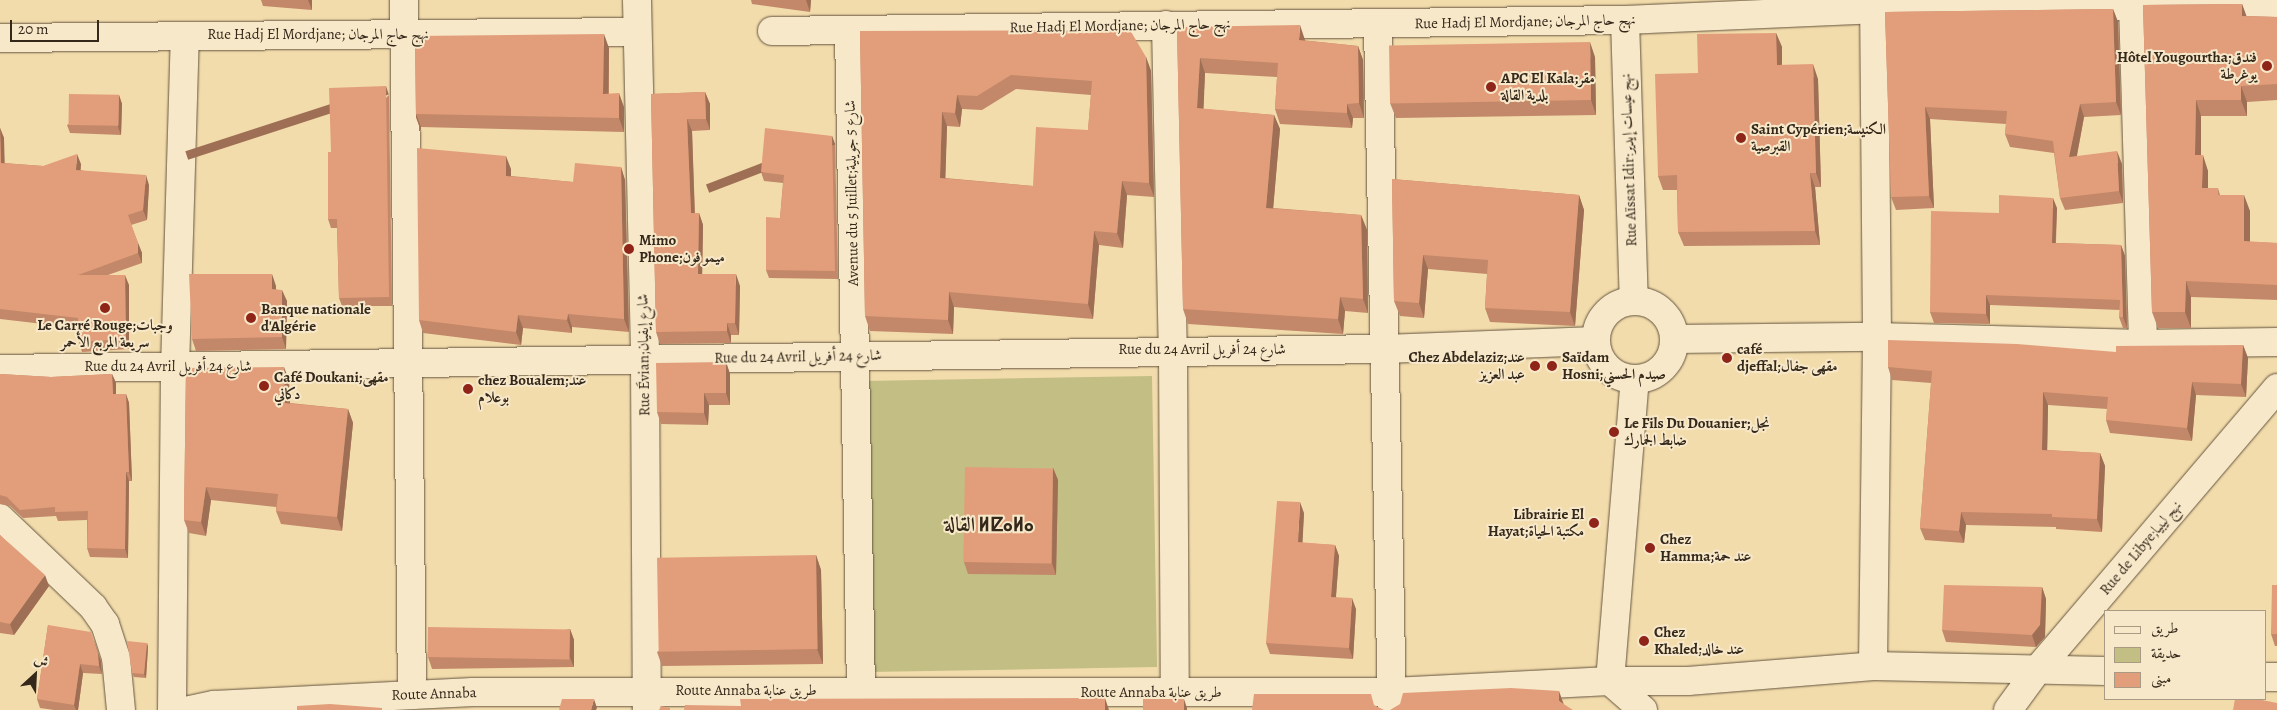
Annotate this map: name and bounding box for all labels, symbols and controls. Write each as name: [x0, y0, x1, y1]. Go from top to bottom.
scale bar: [12, 10, 101, 42]
street label: Rue Hadj El Mordjane; نهج حاج المرجان: [1414, 11, 1636, 33]
street label: Rue Hadj El Mordjane; نهج حاج المرجان: [1009, 15, 1231, 37]
text: 20 m: [18, 19, 49, 39]
street label: Rue Hadj El Mordjane; نهج حاج المرجان: [207, 26, 429, 44]
place label: Hôtel Yougourtha;فندق يوغرطة: [2117, 48, 2257, 83]
marker: Hôtel Yougourtha;فندق يوغرطة: [2261, 60, 2273, 72]
place label: APC El Kala;مقر بلدية القالة: [1501, 69, 1595, 104]
street label: Rue Aïssat Idir;نهج عيسات إيدير: [1617, 73, 1641, 247]
marker: APC El Kala;مقر بلدية القالة: [1485, 81, 1497, 93]
street label: Avenue du 5 Juillet;شارع 5 جويلية: [841, 100, 863, 286]
place label: Saint Cypérien;الكنيسة القبرصية: [1751, 120, 1886, 155]
marker: Saint Cypérien;الكنيسة القبرصية: [1735, 132, 1747, 144]
place label: Mimo Phone;ميمو فون: [639, 231, 725, 266]
marker: Mimo Phone;ميمو فون: [623, 243, 635, 255]
street label: Rue Évian;شارع إيفيان: [634, 294, 654, 416]
place label: Banque nationale d'Algérie: [261, 300, 371, 335]
marker: Le Carré Rouge;وجبات سريعة المربع الأحمر: [99, 302, 111, 314]
marker: Banque nationale d'Algérie: [245, 312, 257, 324]
place label: Le Carré Rouge;وجبات سريعة المربع الأحمر: [37, 316, 173, 351]
place label: café djeffal;مقهى جفال: [1737, 340, 1837, 375]
street label: Rue du 24 Avril شارع 24 أفريل: [1118, 341, 1286, 359]
street label: Rue du 24 Avril شارع 24 أفريل: [714, 347, 882, 367]
place label: Chez Abdelaziz;عند عبد العزيز: [1408, 348, 1525, 383]
place label: Saïdam Hosni;صيدم الحسني: [1562, 348, 1666, 383]
marker: café djeffal;مقهى جفال: [1721, 352, 1733, 364]
street label: Rue du 24 Avril شارع 24 أفريل: [84, 358, 252, 376]
marker: Chez Abdelaziz;عند عبد العزيز: [1529, 360, 1541, 372]
marker: Saïdam Hosni;صيدم الحسني: [1546, 360, 1558, 372]
place label: Café Doukani;مقهى دكاني: [274, 368, 389, 403]
place label: chez Boualem;عند بوعلام: [478, 371, 586, 406]
marker: Café Doukani;مقهى دكاني: [258, 380, 270, 392]
marker: chez Boualem;عند بوعلام: [462, 383, 474, 395]
place label: Le Fils Du Douanier;نجل ضابط الجمارك: [1624, 414, 1770, 449]
marker: Le Fils Du Douanier;نجل ضابط الجمارك: [1608, 426, 1620, 438]
street label: Rue de Libye;نهج ليبيا: [2096, 497, 2186, 599]
place label: Librairie El Hayat;مكتبة الحياة: [1488, 505, 1584, 540]
district label: القالة ⵍⵇⴰⵍⴰ: [944, 512, 1034, 536]
marker: Librairie El Hayat;مكتبة الحياة: [1588, 517, 1600, 529]
place label: Chez Hamma;عند حمة: [1660, 530, 1751, 565]
marker: Chez Hamma;عند حمة: [1644, 542, 1656, 554]
legend: [2104, 610, 2267, 700]
text: طريق: [2151, 618, 2178, 638]
place label: Chez Khaled;عند خالد: [1654, 623, 1744, 658]
marker: Chez Khaled;عند خالد: [1638, 635, 1650, 647]
text: حديقة: [2151, 643, 2181, 663]
text: ش: [31, 649, 52, 672]
north arrow: [10, 650, 60, 700]
text: مبنى: [2151, 668, 2171, 688]
street label: Route Annaba طريق عنابة: [675, 682, 817, 700]
street label: Route Annaba: [391, 684, 477, 704]
street label: Route Annaba طريق عنابة: [1080, 684, 1222, 702]

